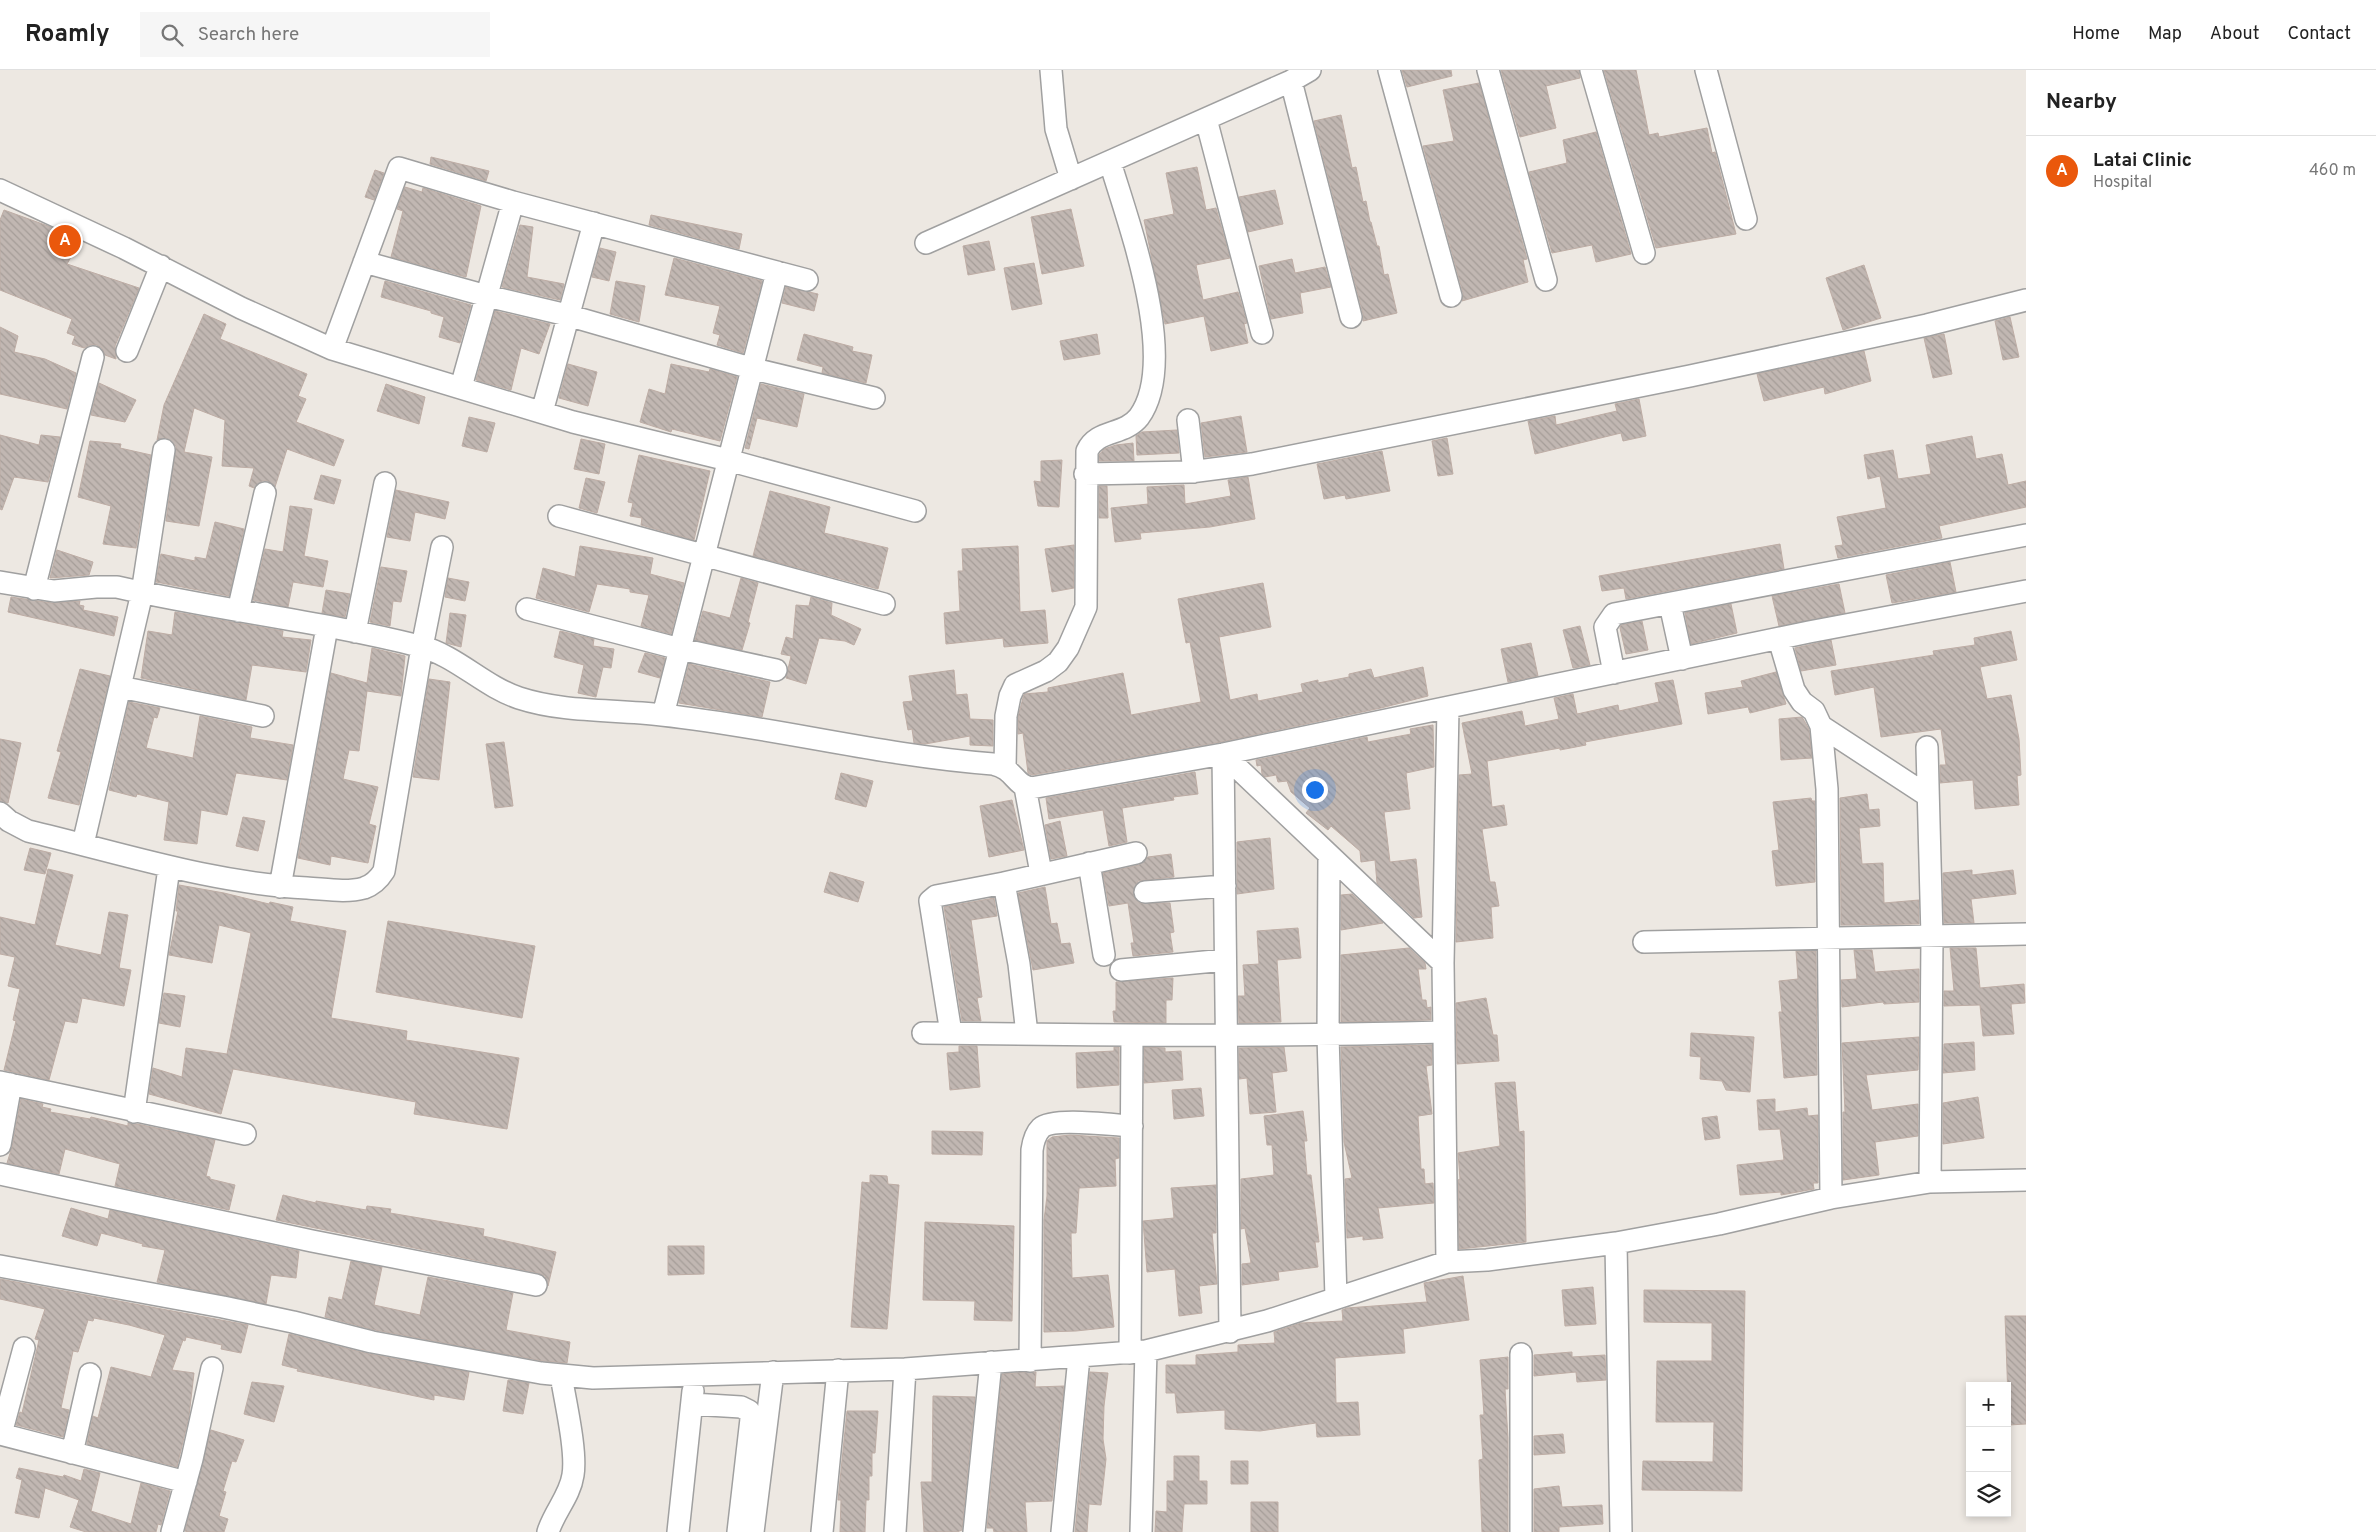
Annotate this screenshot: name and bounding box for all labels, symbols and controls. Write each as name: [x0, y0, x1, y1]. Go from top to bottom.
search box: [140, 12, 490, 57]
text: Roamly: [25, 20, 110, 50]
icon: search: [158, 21, 186, 49]
text: Search here: [198, 23, 299, 47]
text: Home: [2072, 23, 2120, 46]
text: Map: [2148, 23, 2182, 46]
text: About: [2210, 23, 2259, 46]
text: Contact: [2287, 23, 2351, 46]
text: Nearby: [2046, 89, 2117, 116]
text: Latai Clinic: [2093, 149, 2192, 173]
text: A: [2056, 161, 2068, 181]
text: 460 m: [2309, 161, 2356, 181]
text: Hospital: [2093, 173, 2152, 193]
pin: A: [49, 222, 81, 260]
your location: [1302, 777, 1328, 803]
map controls: [1966, 1382, 2011, 1517]
button: +: [1966, 1382, 2011, 1427]
button: −: [1966, 1427, 2011, 1472]
button: layers: [1966, 1472, 2011, 1517]

